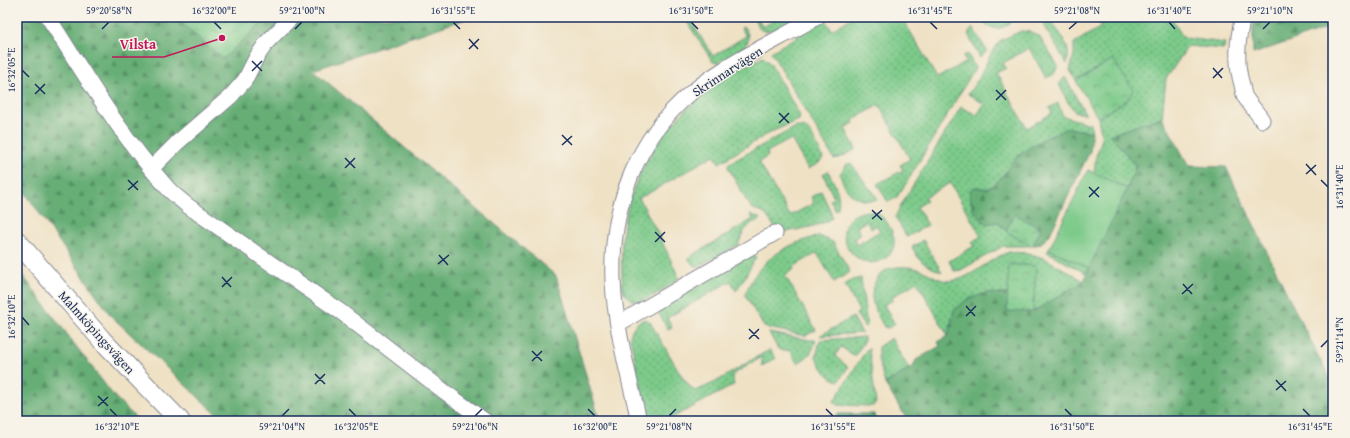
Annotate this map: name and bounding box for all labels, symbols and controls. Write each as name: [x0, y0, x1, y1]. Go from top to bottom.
text: 59°20'58"N: [86, 3, 132, 18]
text: 16°32'00"E: [192, 3, 236, 18]
text: 59°21'00"N: [279, 3, 325, 18]
text: 16°31'55"E: [431, 3, 475, 18]
text: 16°31'50"E: [669, 3, 713, 18]
text: 16°31'45"E: [908, 3, 952, 18]
text: 59°21'08"N: [1054, 3, 1100, 18]
text: 16°31'40"E: [1147, 3, 1191, 18]
text: 59°21'10"N: [1247, 3, 1293, 18]
callout: Vilsta: [112, 31, 164, 57]
text: Vilsta: [120, 34, 157, 54]
street label: Skrinnarvägen: [688, 41, 767, 101]
text: 16°32'05"E: [4, 48, 19, 92]
text: 16°31'40"E: [1332, 165, 1347, 209]
street label: Malmköpingsvägen: [54, 286, 140, 379]
text: 16°32'10"E: [4, 295, 19, 339]
text: 59°21'14"N: [1332, 317, 1347, 363]
text: 16°32'10"E: [95, 419, 139, 434]
text: 59°21'04"N: [259, 419, 305, 434]
text: 16°32'05"E: [334, 419, 378, 434]
text: 59°21'06"N: [452, 419, 498, 434]
text: 16°32'00"E: [573, 419, 617, 434]
text: 59°21'08"N: [646, 419, 692, 434]
text: 16°31'55"E: [811, 419, 855, 434]
text: 16°31'50"E: [1050, 419, 1094, 434]
text: 16°31'45"E: [1288, 419, 1332, 434]

